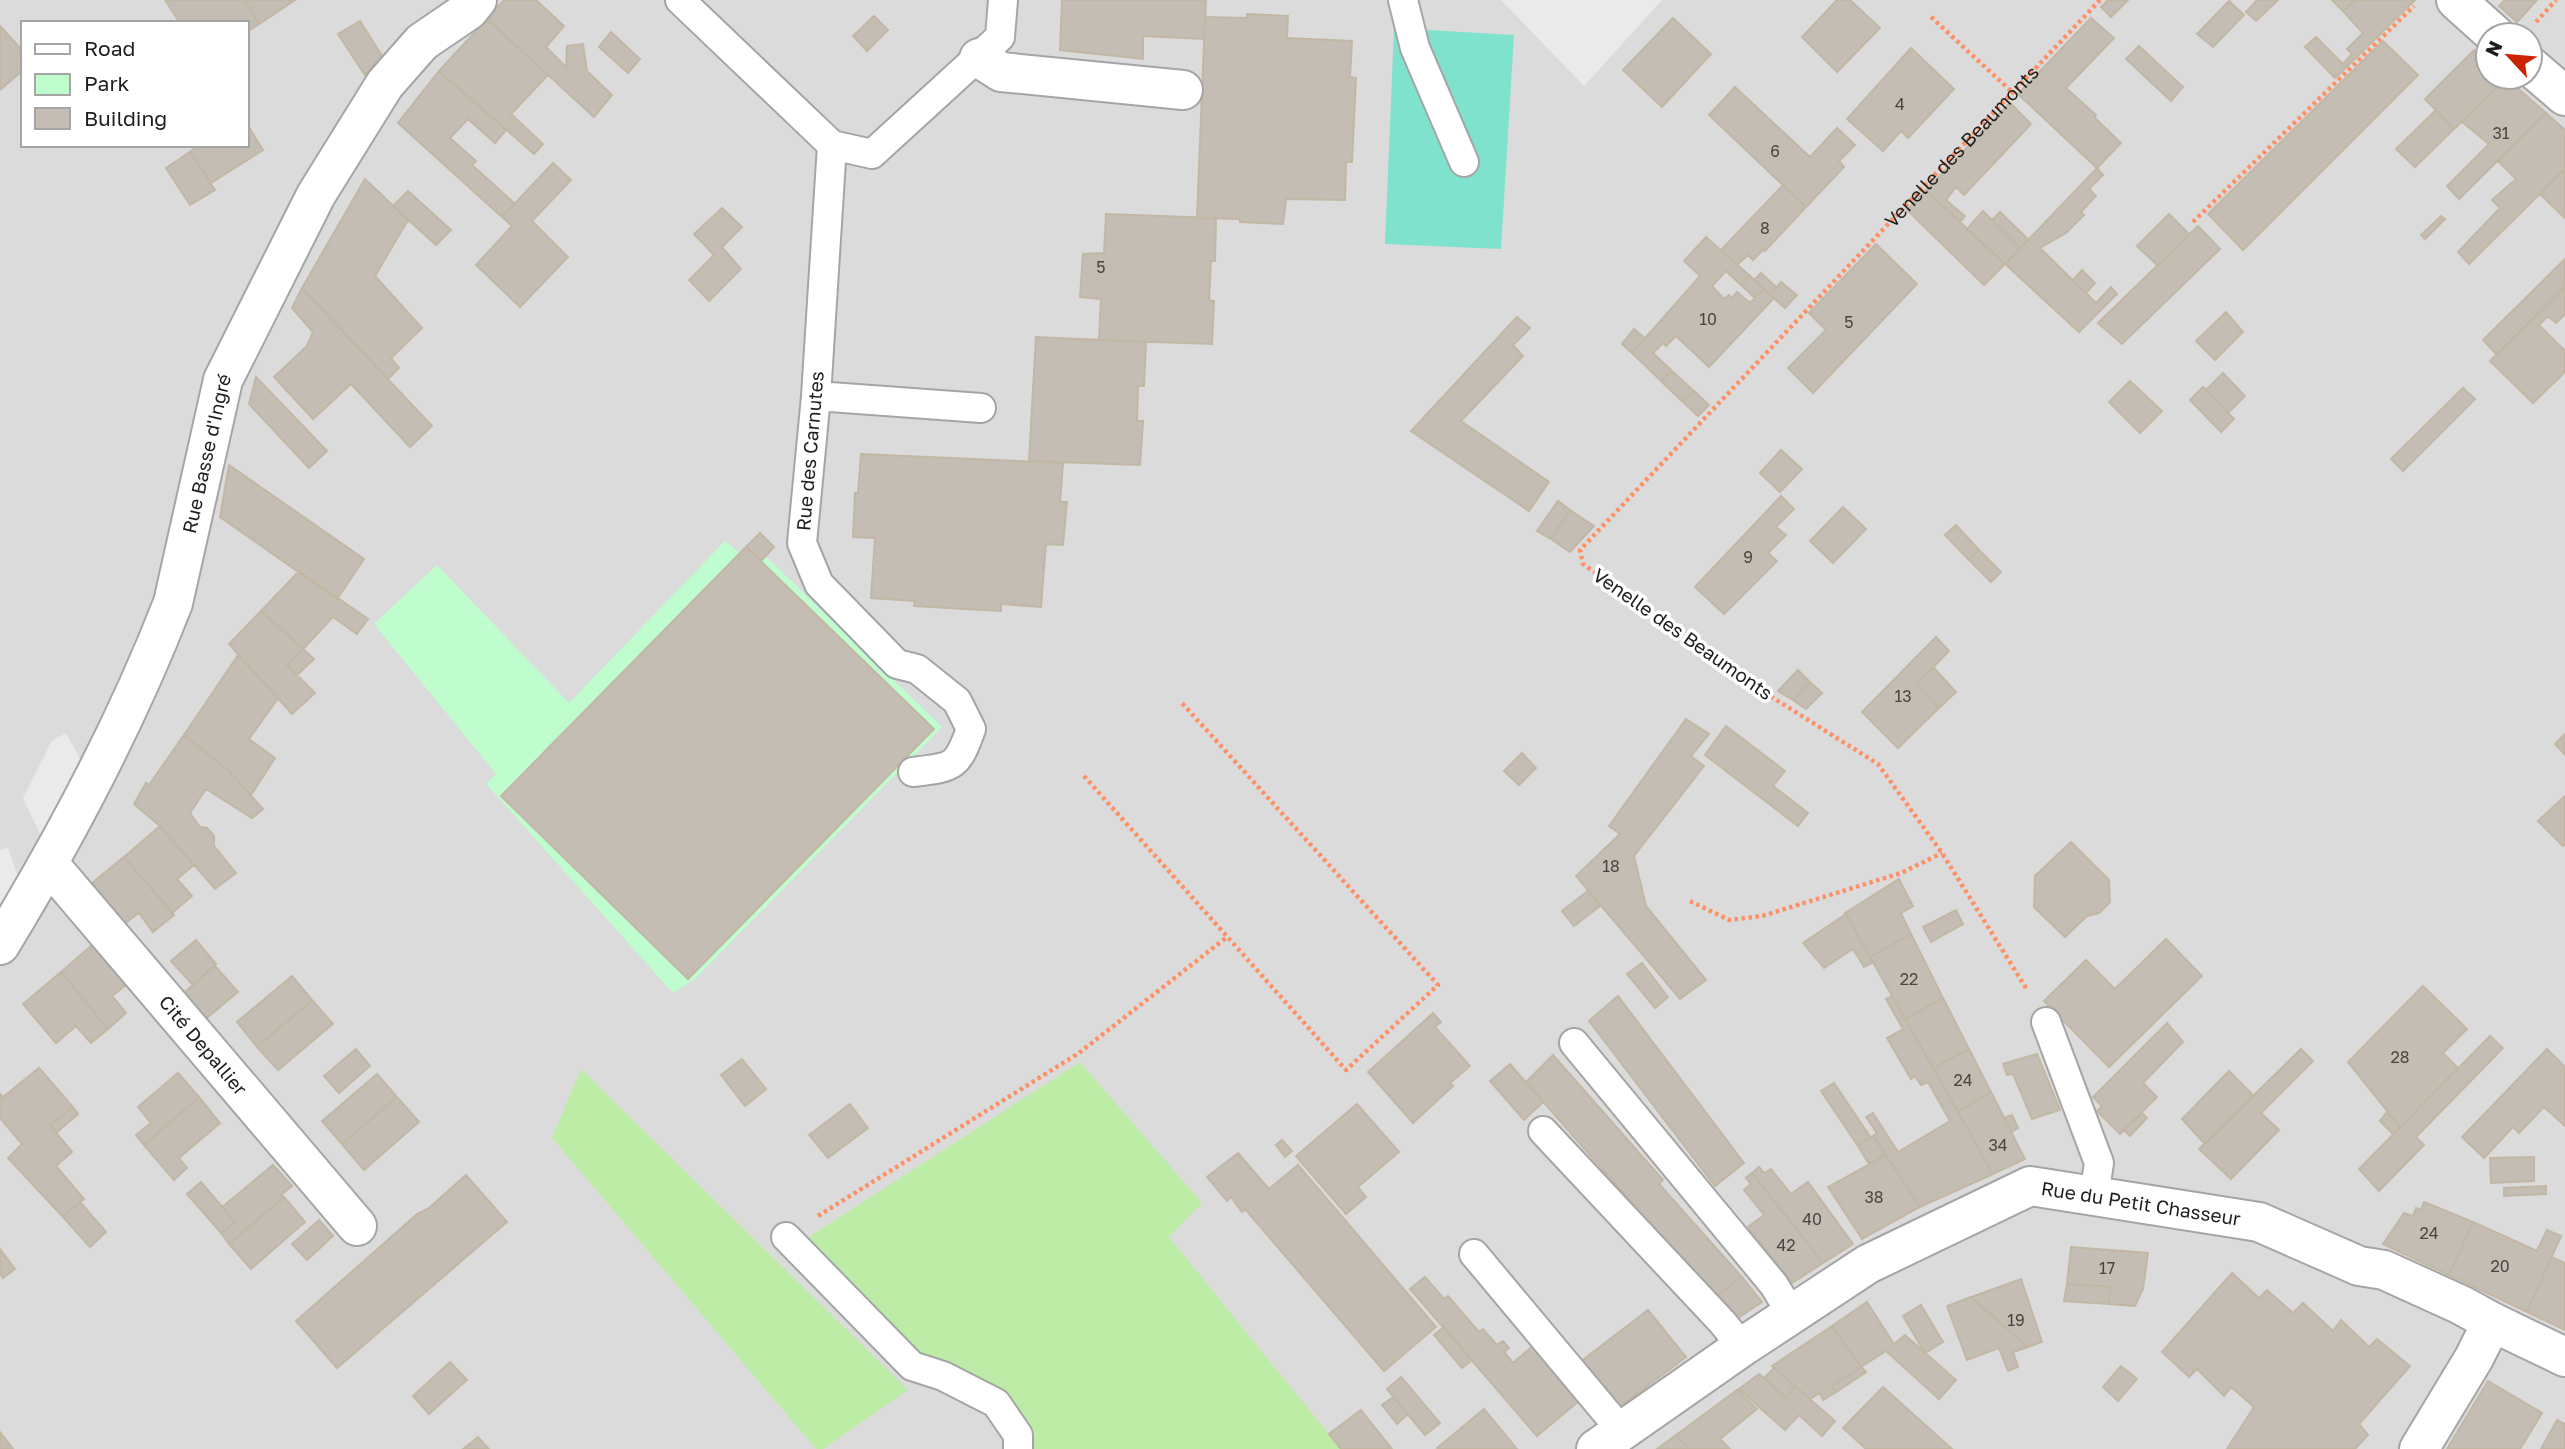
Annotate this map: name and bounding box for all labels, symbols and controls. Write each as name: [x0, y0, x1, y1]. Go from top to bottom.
legend: [21, 21, 248, 147]
north arrow: [2474, 21, 2544, 91]
text: Road: [84, 35, 135, 61]
text: N: [2480, 37, 2507, 60]
street label: Venelle des Beaumonts: [1879, 60, 2043, 232]
text: Park: [84, 70, 130, 96]
house number: 4: [1895, 94, 1905, 114]
text: Building: [84, 105, 167, 131]
house number: 31: [2492, 123, 2510, 143]
house number: 6: [1770, 141, 1780, 161]
house number: 8: [1760, 218, 1770, 238]
house number: 5: [1096, 257, 1106, 277]
house number: 10: [1699, 309, 1717, 329]
house number: 5: [1844, 312, 1854, 332]
street label: Rue Basse d'Ingré: [177, 369, 236, 535]
street label: Rue des Carnutes: [791, 370, 828, 532]
house number: 9: [1743, 547, 1753, 567]
street label: Venelle des Beaumonts: [1589, 563, 1778, 704]
house number: 13: [1894, 686, 1912, 706]
house number: 18: [1602, 856, 1620, 876]
house number: 22: [1900, 969, 1918, 989]
street label: Cité Depallier: [155, 990, 253, 1100]
house number: 28: [2390, 1047, 2410, 1067]
house number: 24: [1953, 1070, 1973, 1090]
house number: 34: [1988, 1135, 2008, 1155]
street label: Rue du Petit Chasseur: [2040, 1176, 2243, 1230]
house number: 38: [1864, 1187, 1884, 1207]
house number: 40: [1802, 1209, 1822, 1229]
house number: 24: [2419, 1223, 2439, 1243]
house number: 42: [1776, 1235, 1796, 1255]
house number: 20: [2490, 1256, 2510, 1276]
house number: 17: [2099, 1258, 2115, 1278]
house number: 19: [2007, 1310, 2025, 1330]

